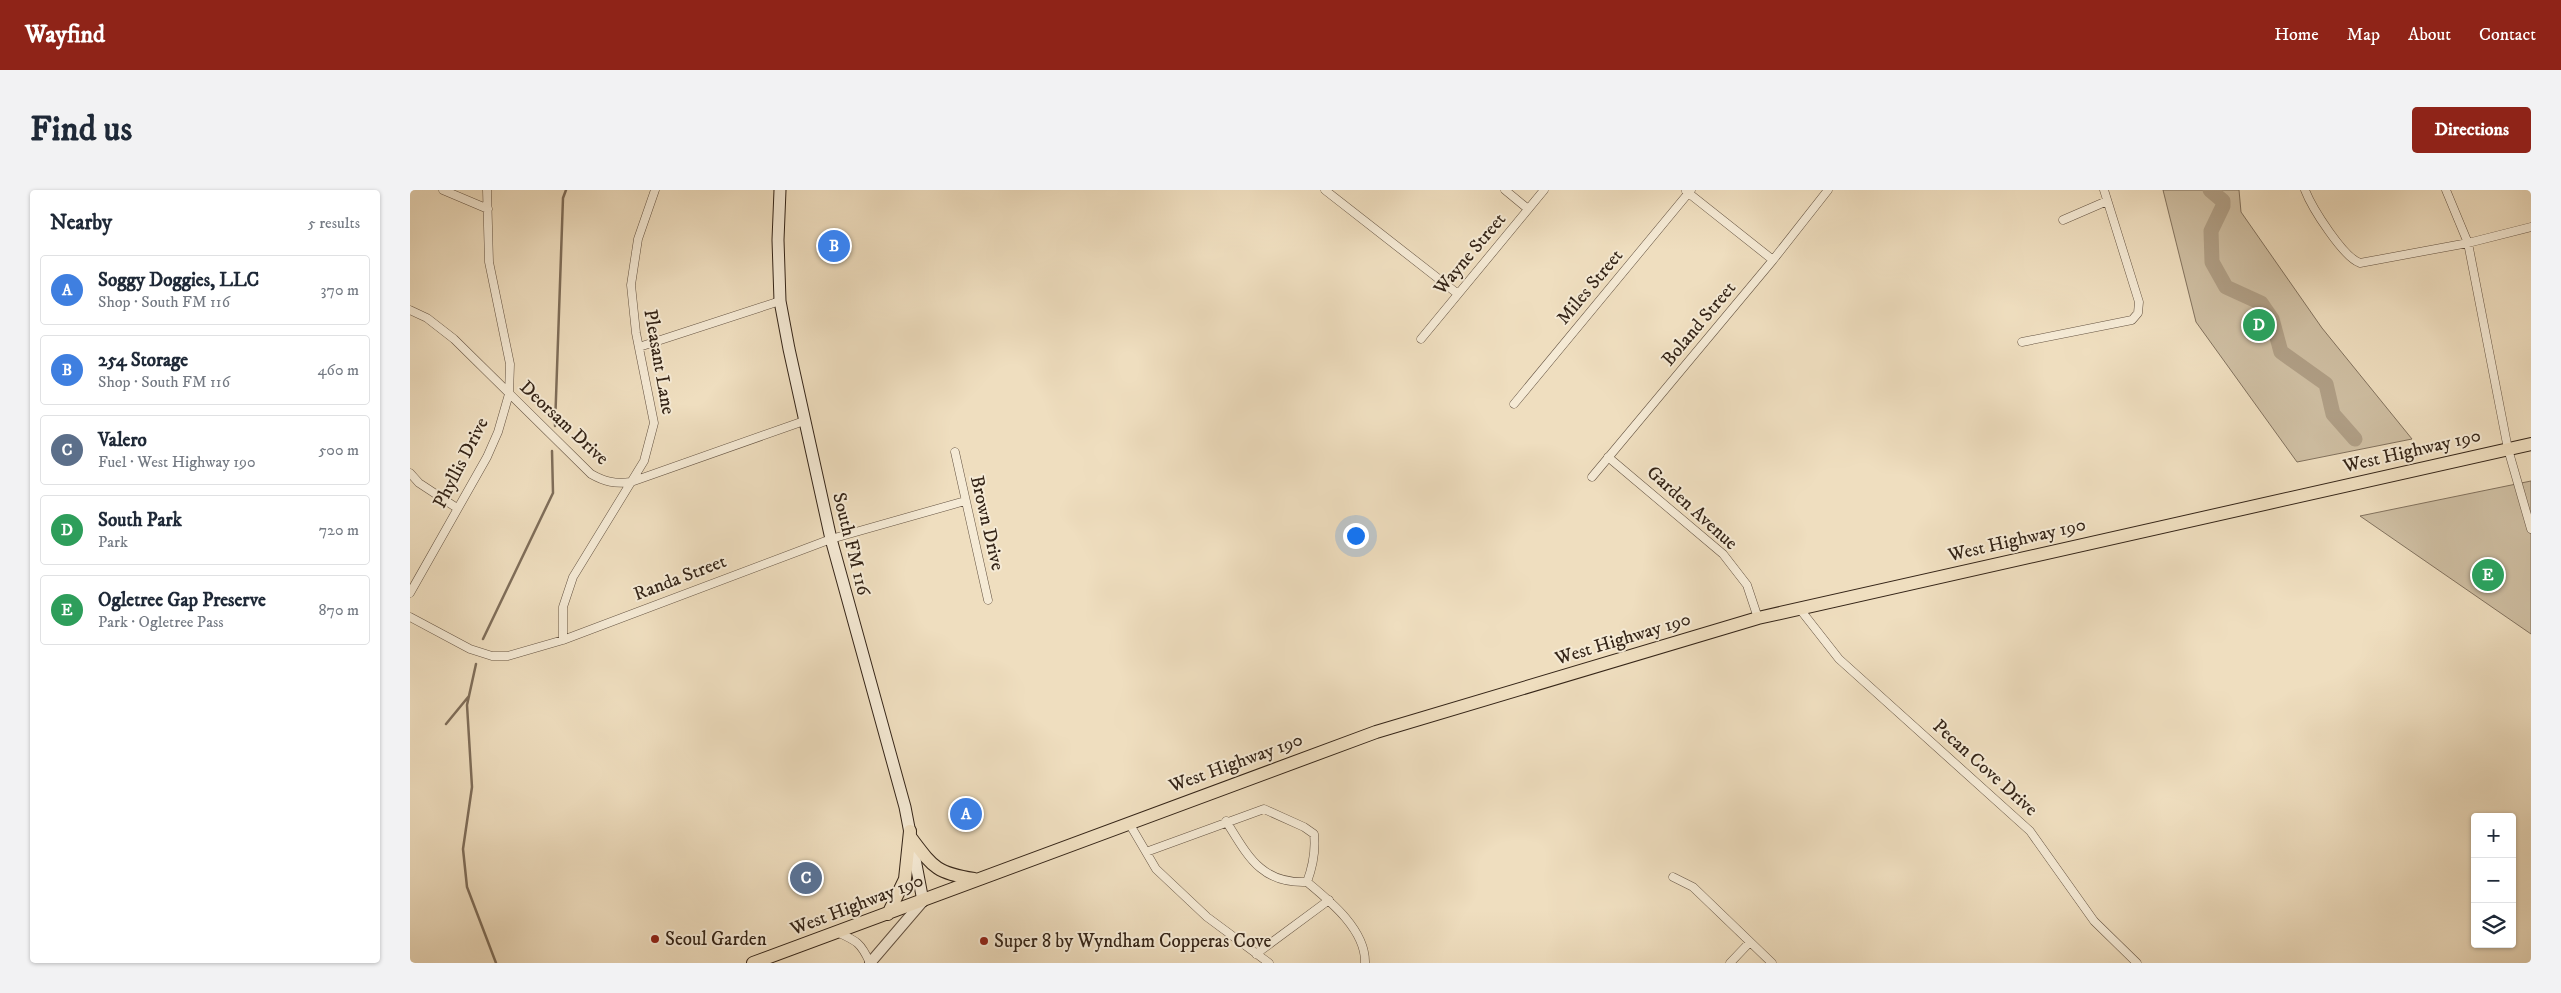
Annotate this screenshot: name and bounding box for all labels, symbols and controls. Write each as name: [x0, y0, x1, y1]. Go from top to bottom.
text: Wayfind: [25, 20, 105, 50]
text: Home: [2274, 24, 2319, 46]
text: Map: [2347, 24, 2380, 46]
text: About: [2408, 24, 2451, 46]
text: Contact: [2479, 24, 2536, 46]
button: Directions: [2412, 107, 2531, 153]
text: Find us: [30, 108, 132, 152]
street label: Wayne Street: [1428, 208, 1511, 300]
text: Nearby: [50, 210, 112, 236]
text: 5 results: [308, 213, 360, 233]
pin: B: [818, 227, 850, 265]
street label: Miles Street: [1552, 245, 1628, 329]
text: Soggy Doggies, LLC: [98, 269, 259, 292]
street label: Boland Street: [1657, 277, 1741, 371]
text: A: [62, 280, 72, 300]
text: 370 m: [321, 280, 359, 300]
text: Shop · South FM 116: [98, 292, 230, 312]
pin: D: [2243, 306, 2275, 344]
street label: Pleasant Lane: [638, 308, 680, 417]
text: 254 Storage: [98, 349, 188, 372]
text: B: [62, 360, 72, 380]
text: 460 m: [317, 360, 359, 380]
text: Shop · South FM 116: [98, 372, 230, 392]
street label: Deorsam Drive: [515, 376, 613, 470]
street label: Phyllis Drive: [428, 414, 494, 512]
street label: West Highway 190: [2340, 424, 2483, 478]
text: Valero: [98, 429, 147, 452]
text: C: [62, 440, 72, 460]
text: 500 m: [318, 440, 359, 460]
text: Fuel · West Highway 190: [98, 452, 256, 472]
street label: Garden Avenue: [1642, 461, 1742, 555]
street label: Brown Drive: [965, 473, 1009, 573]
street label: South FM 116: [827, 490, 875, 599]
text: South Park: [98, 509, 182, 532]
street label: West Highway 190: [1945, 513, 2088, 567]
text: D: [61, 520, 73, 540]
text: 720 m: [319, 520, 359, 540]
your location: [1343, 523, 1369, 549]
text: Park: [98, 532, 128, 552]
street label: Randa Street: [631, 550, 729, 606]
pin: E: [2472, 556, 2504, 594]
text: Ogletree Gap Preserve: [98, 589, 266, 612]
text: E: [61, 600, 73, 620]
text: 870 m: [319, 600, 359, 620]
street label: West Highway 190: [1551, 607, 1694, 671]
text: Park · Ogletree Pass: [98, 612, 224, 632]
street label: Pecan Cove Drive: [1928, 715, 2042, 821]
street label: West Highway 190: [1165, 728, 1306, 798]
pin: A: [950, 795, 982, 833]
map controls: [2471, 813, 2516, 948]
button: +: [2471, 813, 2516, 858]
button: −: [2471, 858, 2516, 903]
pin: C: [790, 859, 822, 897]
street label: West Highway 190: [786, 869, 927, 941]
button: layers: [2471, 903, 2516, 948]
place label: Seoul Garden: [665, 928, 767, 951]
place label: Super 8 by Wyndham Copperas Cove: [994, 930, 1272, 953]
marker: Seoul Garden: [649, 933, 661, 945]
marker: Super 8 by Wyndham Copperas Cove: [978, 935, 990, 947]

